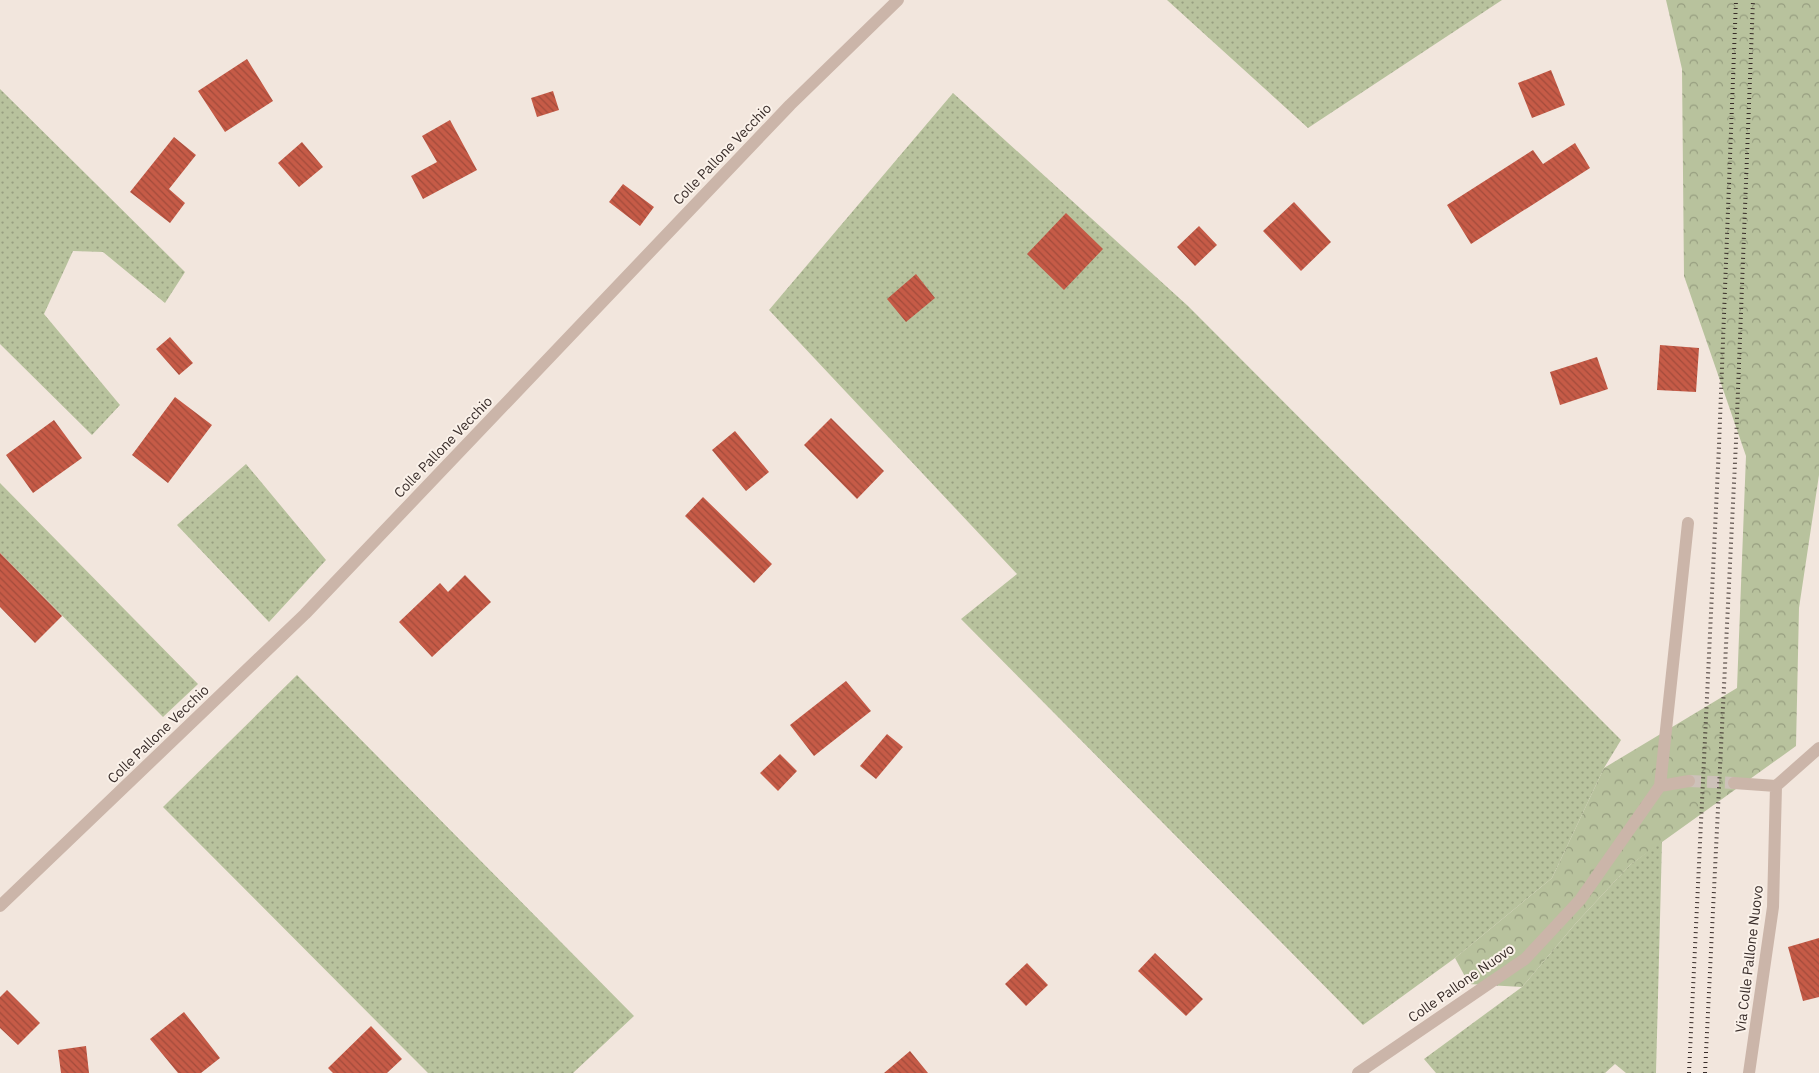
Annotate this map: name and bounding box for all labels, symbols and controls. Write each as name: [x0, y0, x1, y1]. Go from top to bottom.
street label: Colle Pallone Vecchio: [669, 99, 775, 209]
street label: Colle Pallone Vecchio: [390, 392, 496, 502]
street label: Colle Pallone Vecchio: [103, 681, 213, 787]
street label: Via Colle Pallone Nuovo: [1731, 884, 1767, 1034]
street label: Colle Pallone Nuovo: [1404, 940, 1518, 1026]

